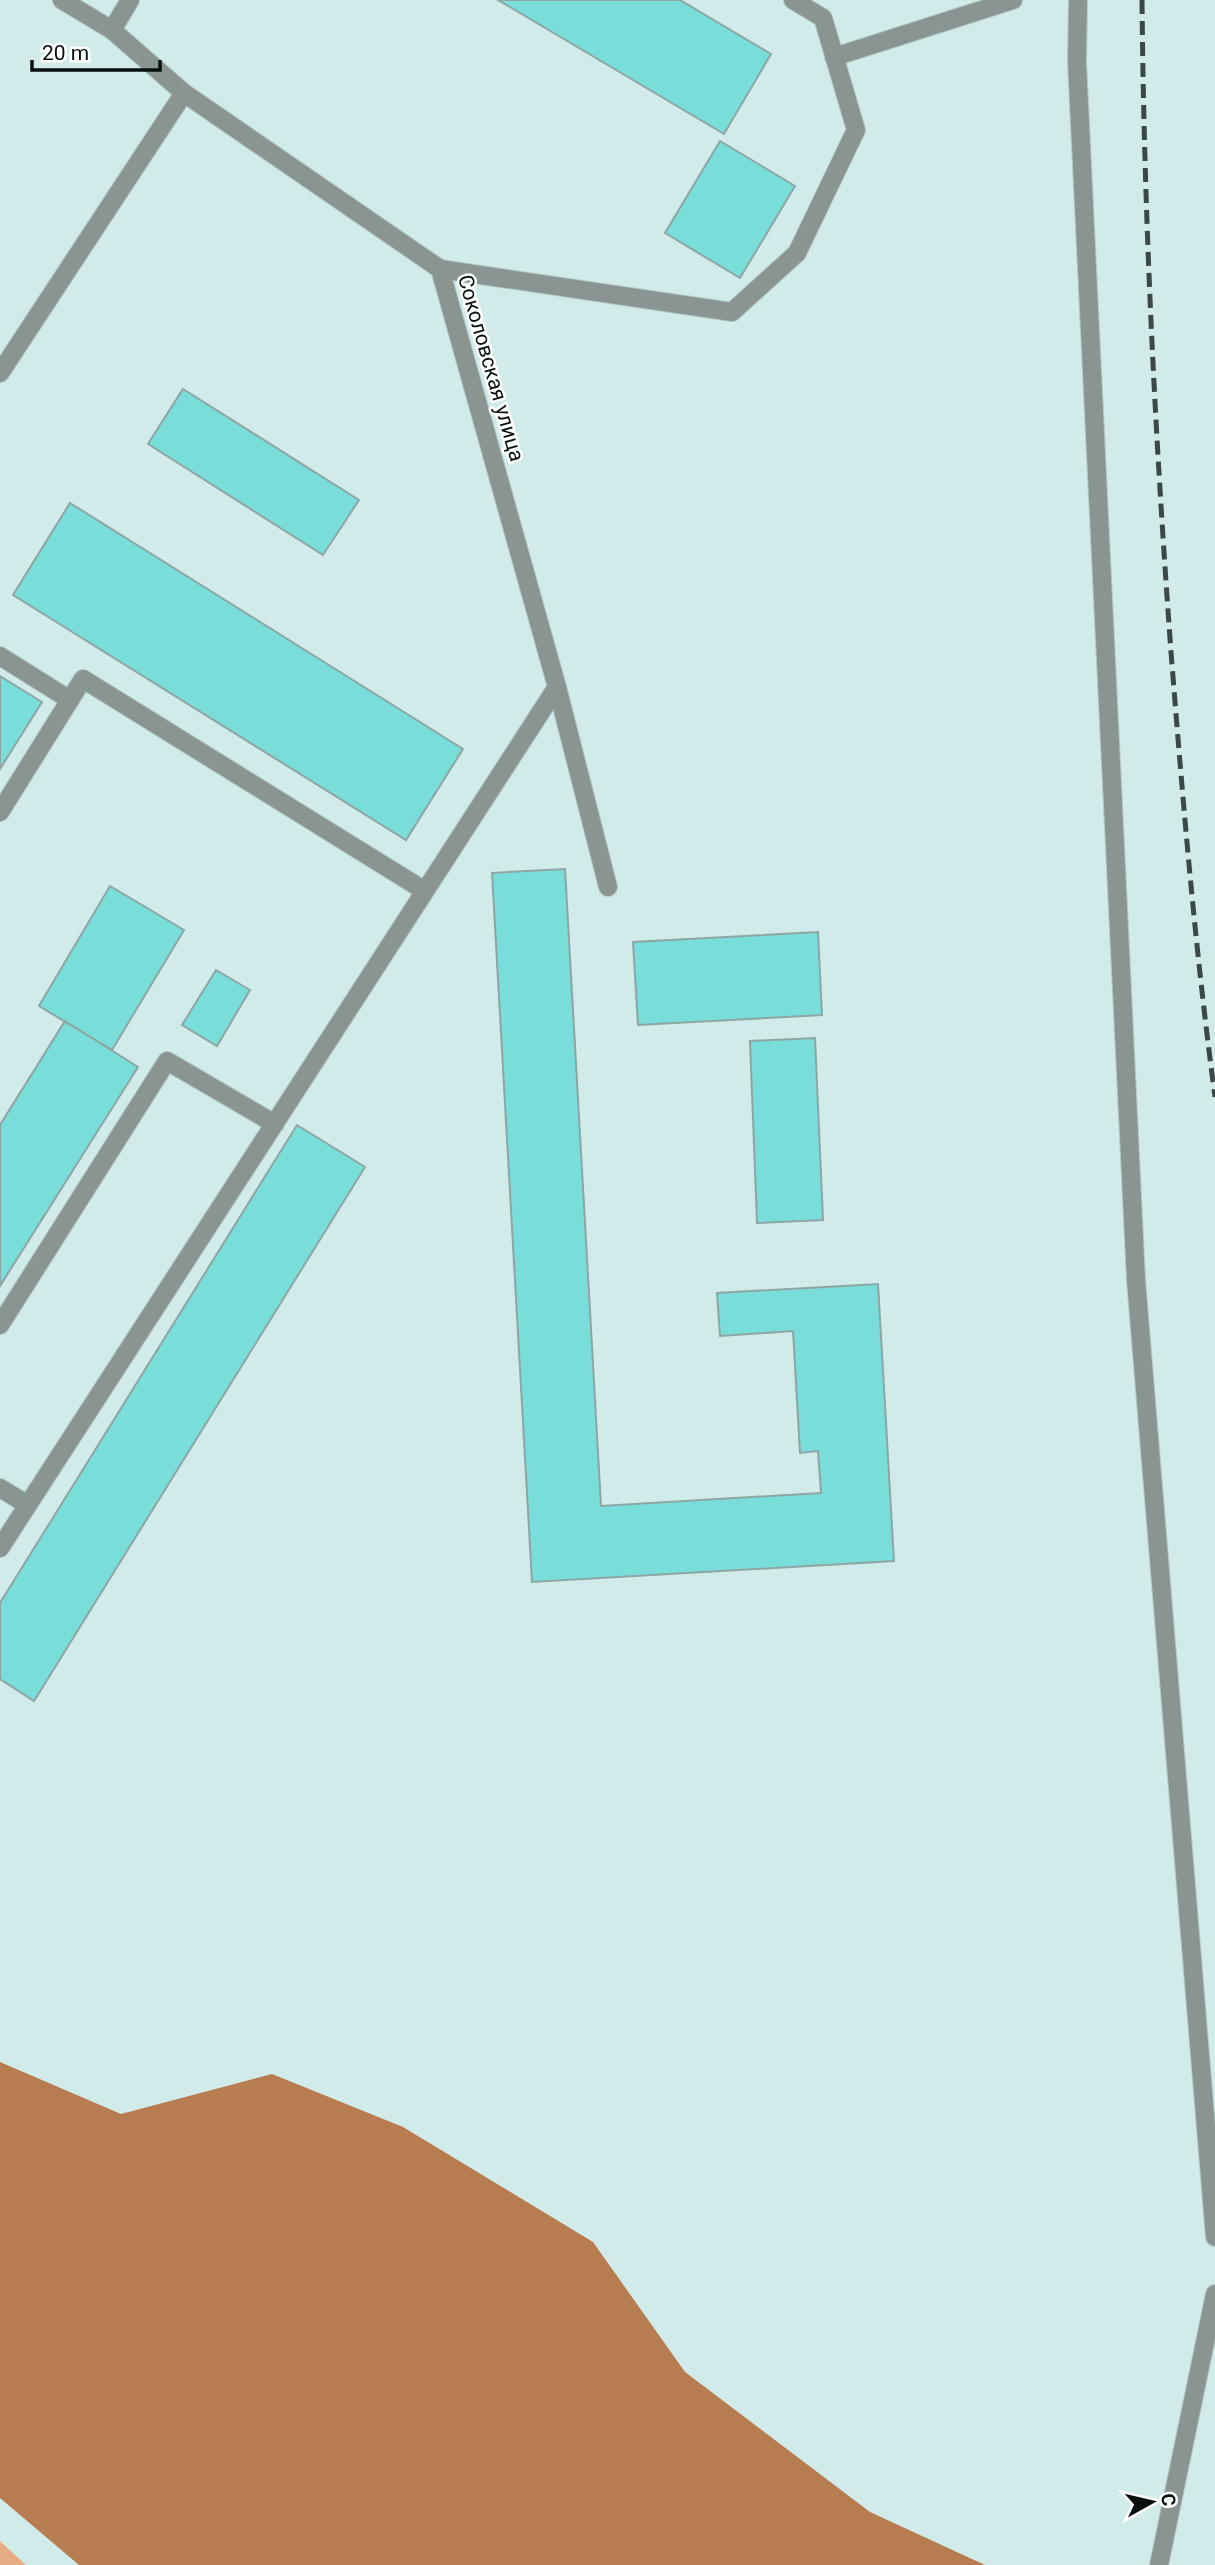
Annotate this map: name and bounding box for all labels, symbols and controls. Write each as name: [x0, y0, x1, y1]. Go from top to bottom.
scale bar: [32, 28, 159, 72]
text: 20 m: [42, 41, 89, 65]
street label: Соколовская улица: [453, 272, 529, 464]
north arrow: [1117, 2467, 1187, 2537]
text: С: [1156, 2492, 1181, 2507]

